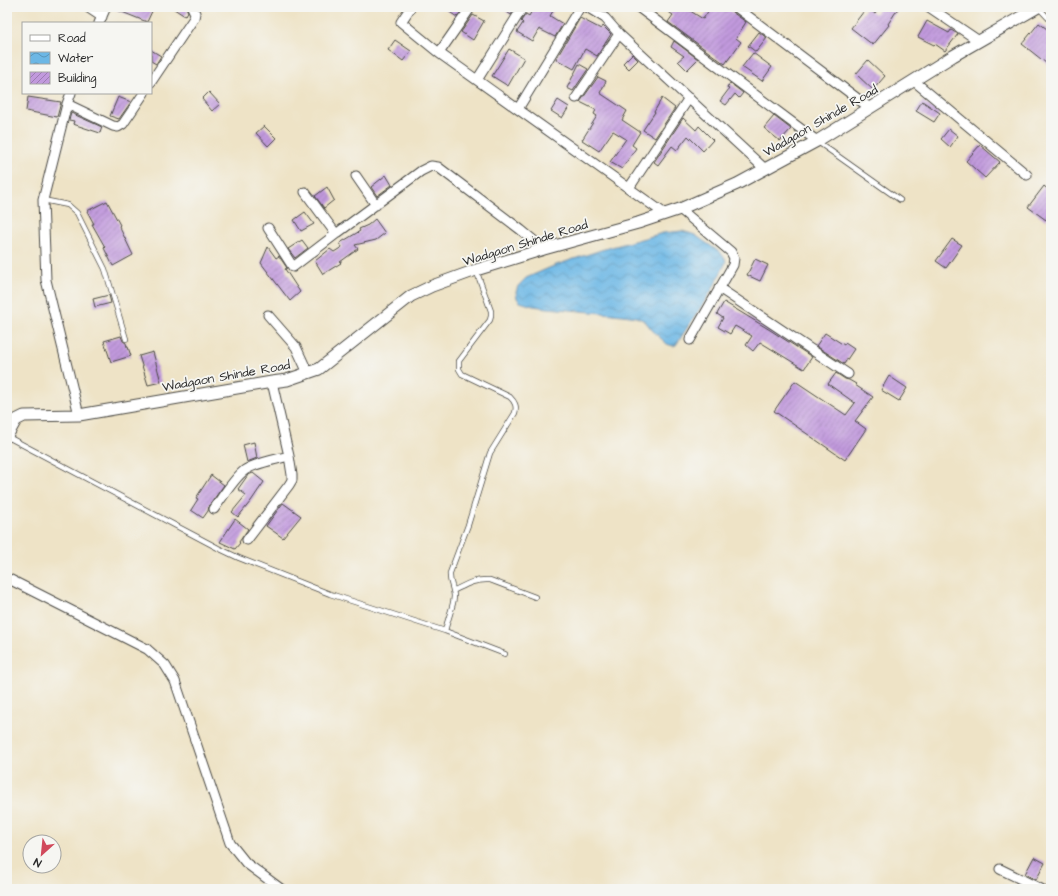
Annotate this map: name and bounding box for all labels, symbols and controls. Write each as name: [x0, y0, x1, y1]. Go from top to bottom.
legend: [22, 22, 152, 94]
text: Road: [58, 30, 86, 47]
text: Water: [58, 50, 94, 67]
text: Building: [58, 70, 96, 88]
street label: Wadgaon Shinde Road: [760, 80, 882, 162]
street label: Wadgaon Shinde Road: [461, 215, 591, 272]
street label: Wadgaon Shinde Road: [161, 356, 292, 397]
north arrow: [22, 834, 62, 874]
text: N: [31, 854, 44, 871]

